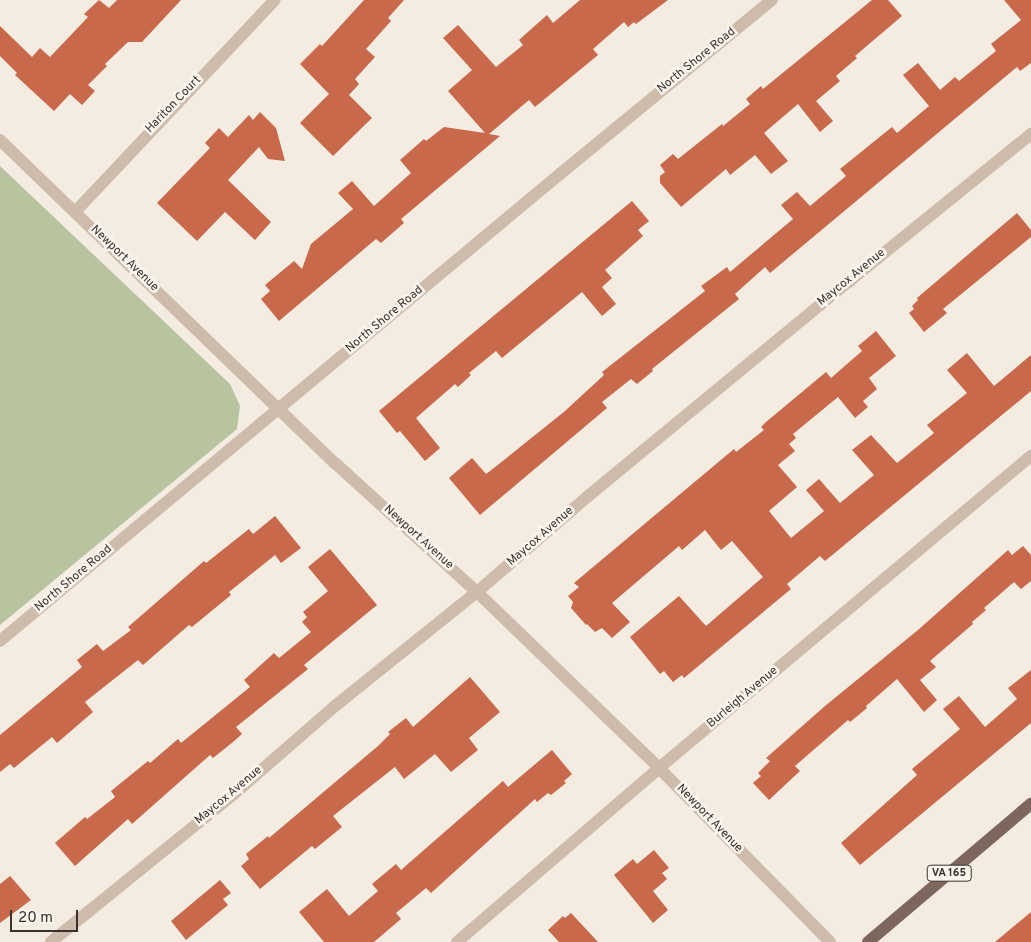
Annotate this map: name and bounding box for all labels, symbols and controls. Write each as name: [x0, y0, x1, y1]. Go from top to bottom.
street label: North Shore Road: [655, 25, 739, 97]
street label: Hariton Court: [143, 74, 205, 136]
street label: Newport Avenue: [87, 223, 161, 295]
street label: Maycox Avenue: [815, 246, 889, 310]
street label: North Shore Road: [344, 284, 426, 356]
street label: Newport Avenue: [380, 503, 456, 573]
street label: Maycox Avenue: [505, 504, 577, 570]
street label: North Shore Road: [33, 543, 115, 615]
street label: Burleigh Avenue: [705, 664, 781, 732]
street label: Maycox Avenue: [192, 764, 266, 828]
street label: Newport Avenue: [673, 782, 745, 856]
road number: VA 165: [926, 864, 972, 881]
scale bar: [12, 900, 80, 932]
text: 20 m: [18, 909, 53, 928]

